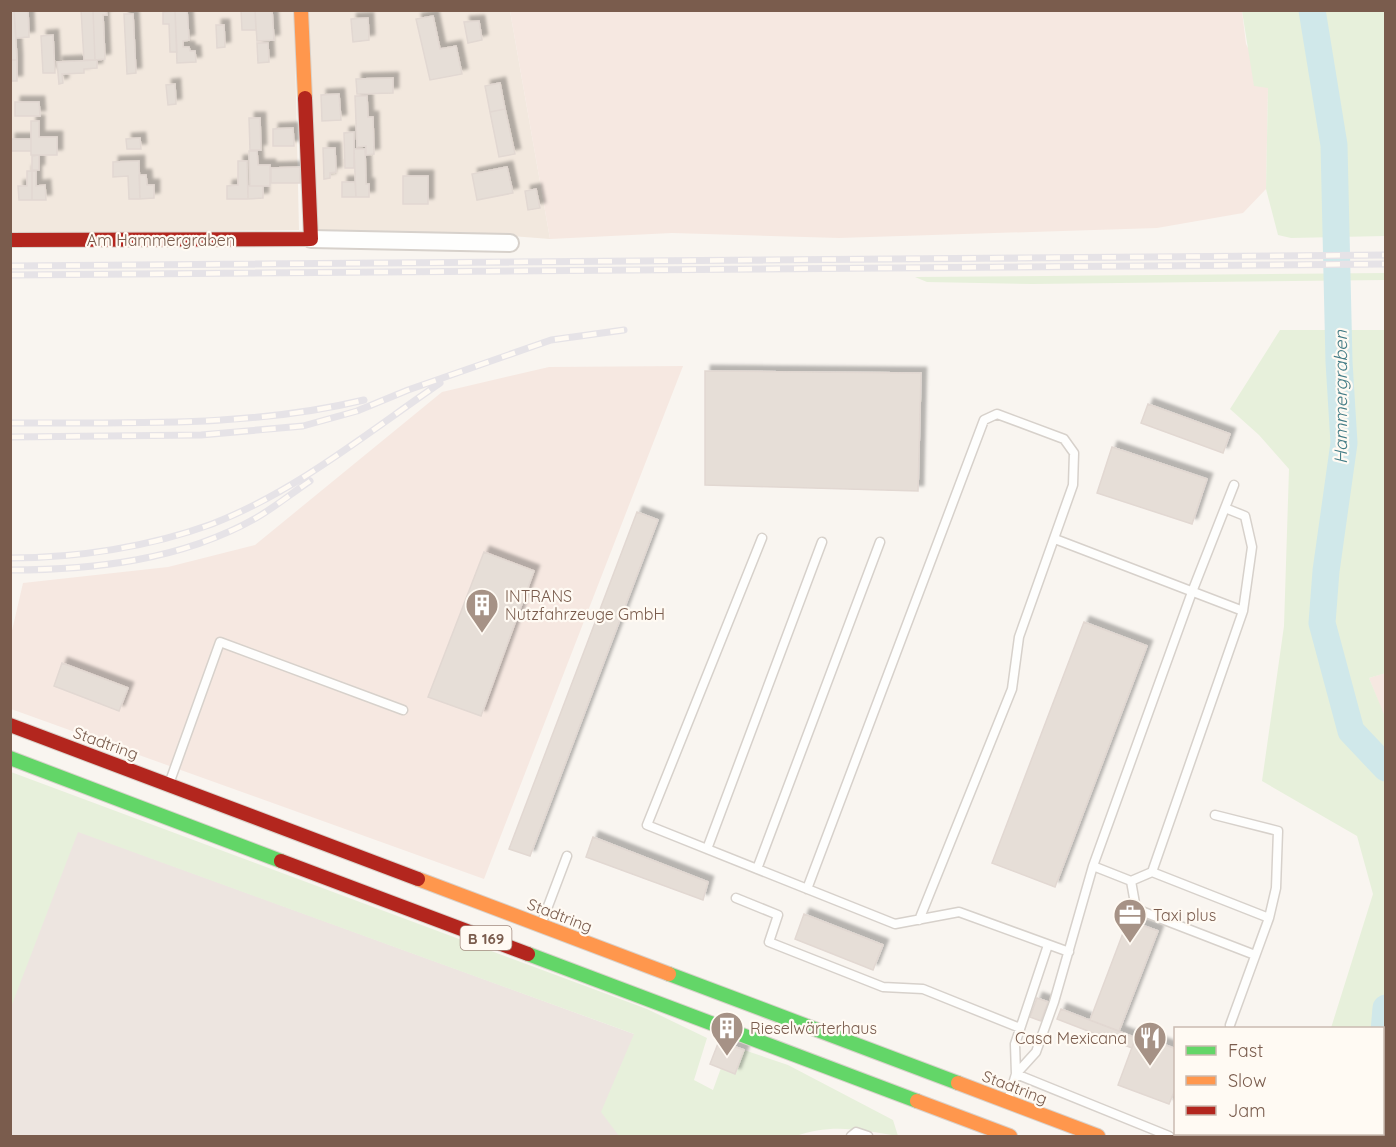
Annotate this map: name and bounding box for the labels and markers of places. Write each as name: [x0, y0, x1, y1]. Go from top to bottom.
place label: INTRANS Nutzfahrzeuge GmbH: [505, 586, 665, 624]
building icon: INTRANS Nutzfahrzeuge GmbH: [464, 587, 500, 634]
office icon: Taxi plus: [1112, 897, 1148, 944]
place label: Taxi plus: [1153, 905, 1216, 925]
building icon: Rieselwärterhaus: [709, 1010, 745, 1057]
place label: Rieselwärterhaus: [750, 1018, 877, 1038]
restaurant icon: Casa Mexicana: [1132, 1020, 1168, 1067]
place label: Casa Mexicana: [1015, 1028, 1127, 1048]

